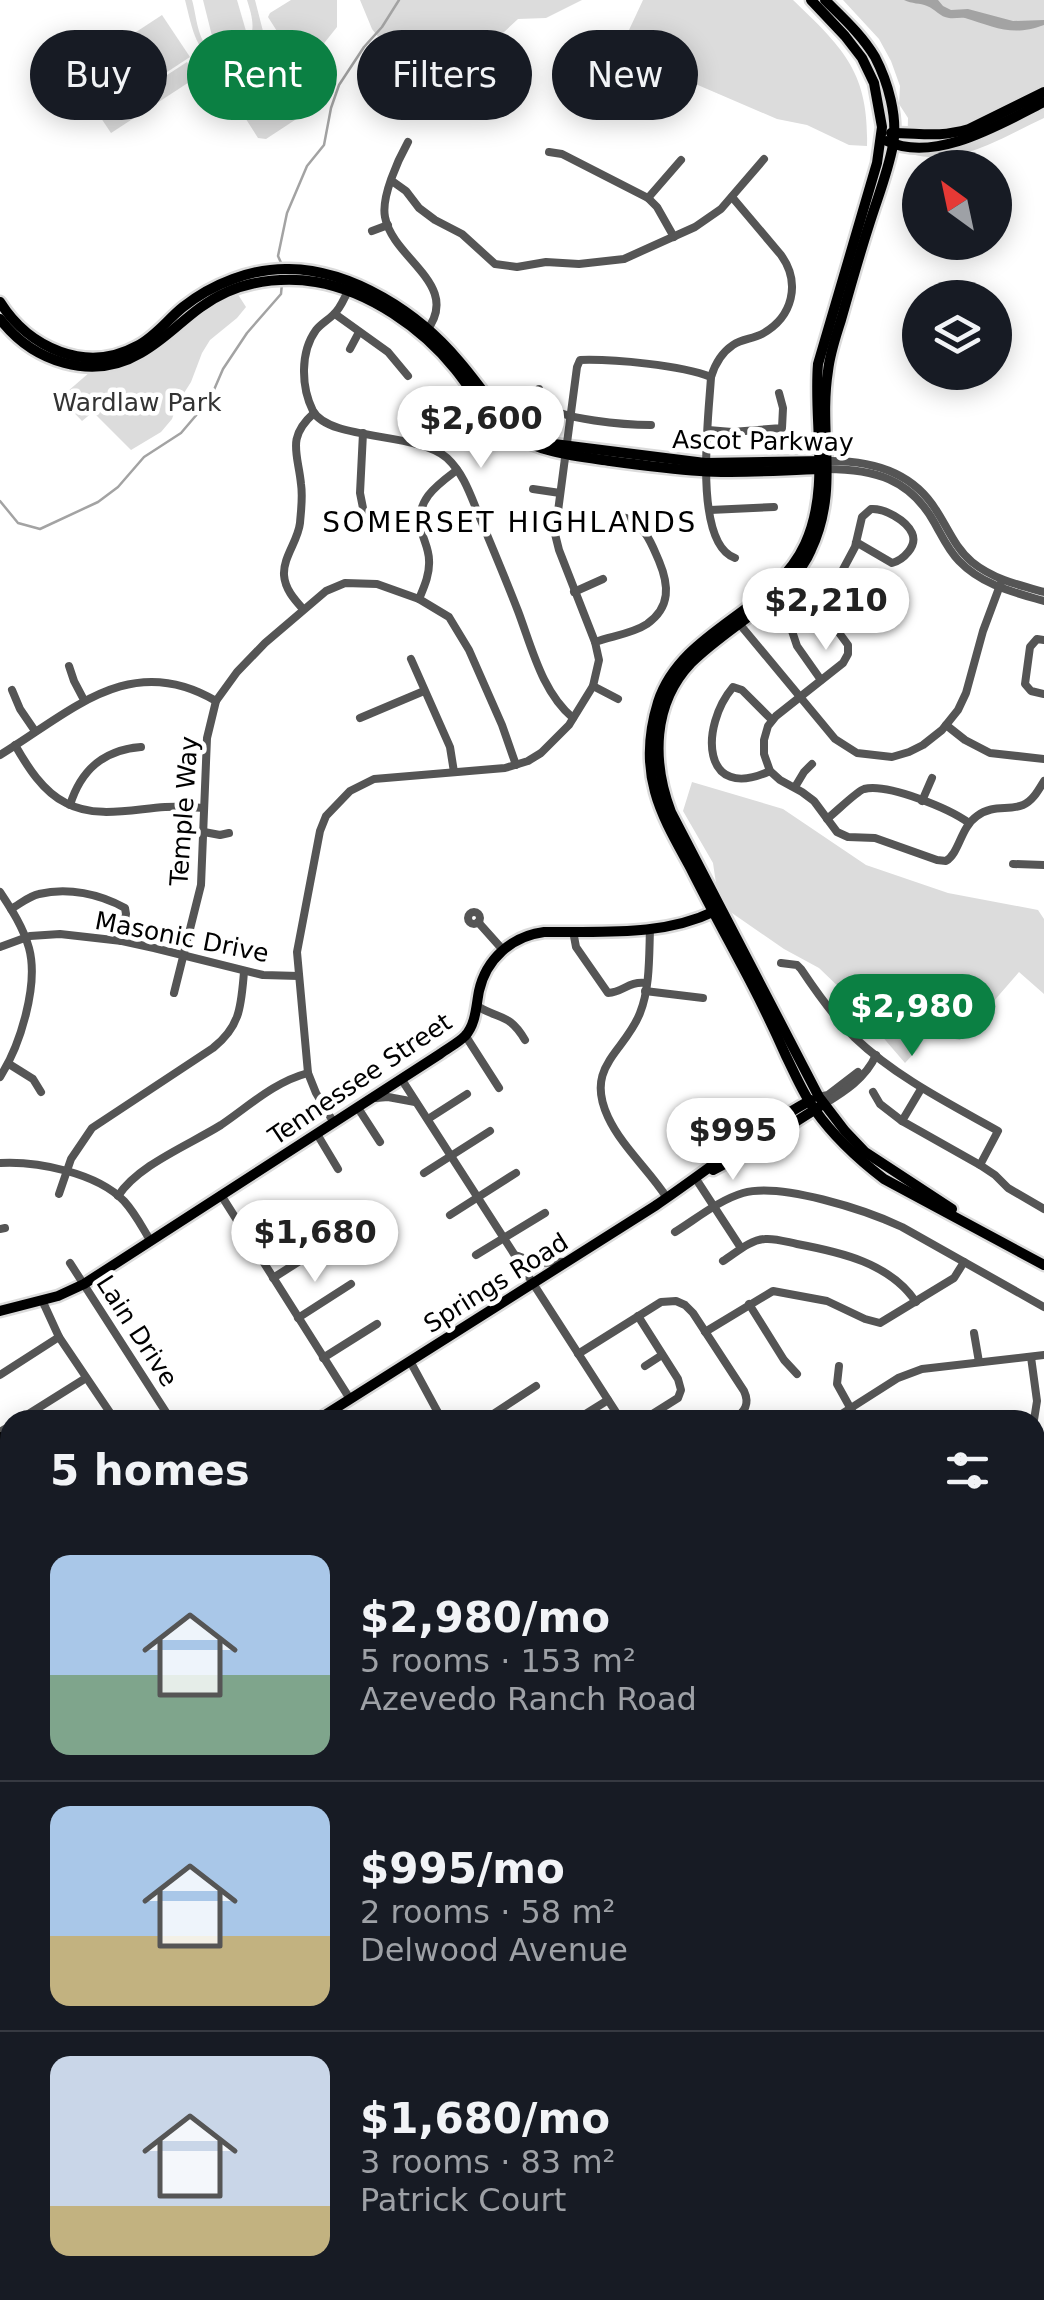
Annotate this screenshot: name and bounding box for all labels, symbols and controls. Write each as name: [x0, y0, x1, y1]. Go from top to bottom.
chip: Buy: [30, 30, 167, 120]
chip: Rent: [187, 30, 337, 120]
chip: Filters: [357, 30, 532, 120]
chip: New: [552, 30, 698, 120]
north arrow: [902, 150, 1012, 260]
map controls: [902, 150, 1012, 390]
button: layers: [902, 280, 1012, 390]
pin: $2,600: [400, 386, 562, 471]
park label: Wardlaw Park: [53, 388, 222, 417]
text: $2,600: [419, 399, 543, 437]
street label: Ascot Parkway: [672, 425, 854, 457]
district label: SOMERSET HIGHLANDS: [322, 506, 698, 539]
pin: $2,210: [745, 568, 907, 653]
text: $2,210: [764, 581, 888, 619]
street label: Temple Way: [164, 735, 204, 888]
street label: Masonic Drive: [93, 906, 271, 968]
pin: $2,980: [831, 974, 993, 1059]
text: $2,980: [850, 987, 974, 1025]
street label: Tennessee Street: [262, 1007, 457, 1151]
pin: $995: [674, 1098, 792, 1183]
text: $995: [688, 1111, 778, 1149]
pin: $1,680: [234, 1200, 396, 1285]
text: $1,680: [253, 1213, 377, 1251]
street label: Springs Road: [419, 1227, 573, 1339]
street label: Lain Drive: [90, 1270, 184, 1392]
icon: filters: [940, 1443, 995, 1498]
text: 5 homes: [50, 1446, 250, 1495]
text: $2,980/mo: [360, 1593, 610, 1642]
icon: home: [130, 1595, 250, 1715]
text: 5 rooms · 153 m²: [360, 1642, 636, 1680]
text: Azevedo Ranch Road: [360, 1680, 697, 1718]
text: $995/mo: [360, 1844, 565, 1893]
icon: home: [130, 1846, 250, 1966]
text: 2 rooms · 58 m²: [360, 1893, 615, 1931]
text: Delwood Avenue: [360, 1931, 628, 1969]
text: $1,680/mo: [360, 2094, 610, 2143]
icon: home: [130, 2096, 250, 2216]
text: 3 rooms · 83 m²: [360, 2143, 615, 2181]
text: Patrick Court: [360, 2181, 566, 2219]

